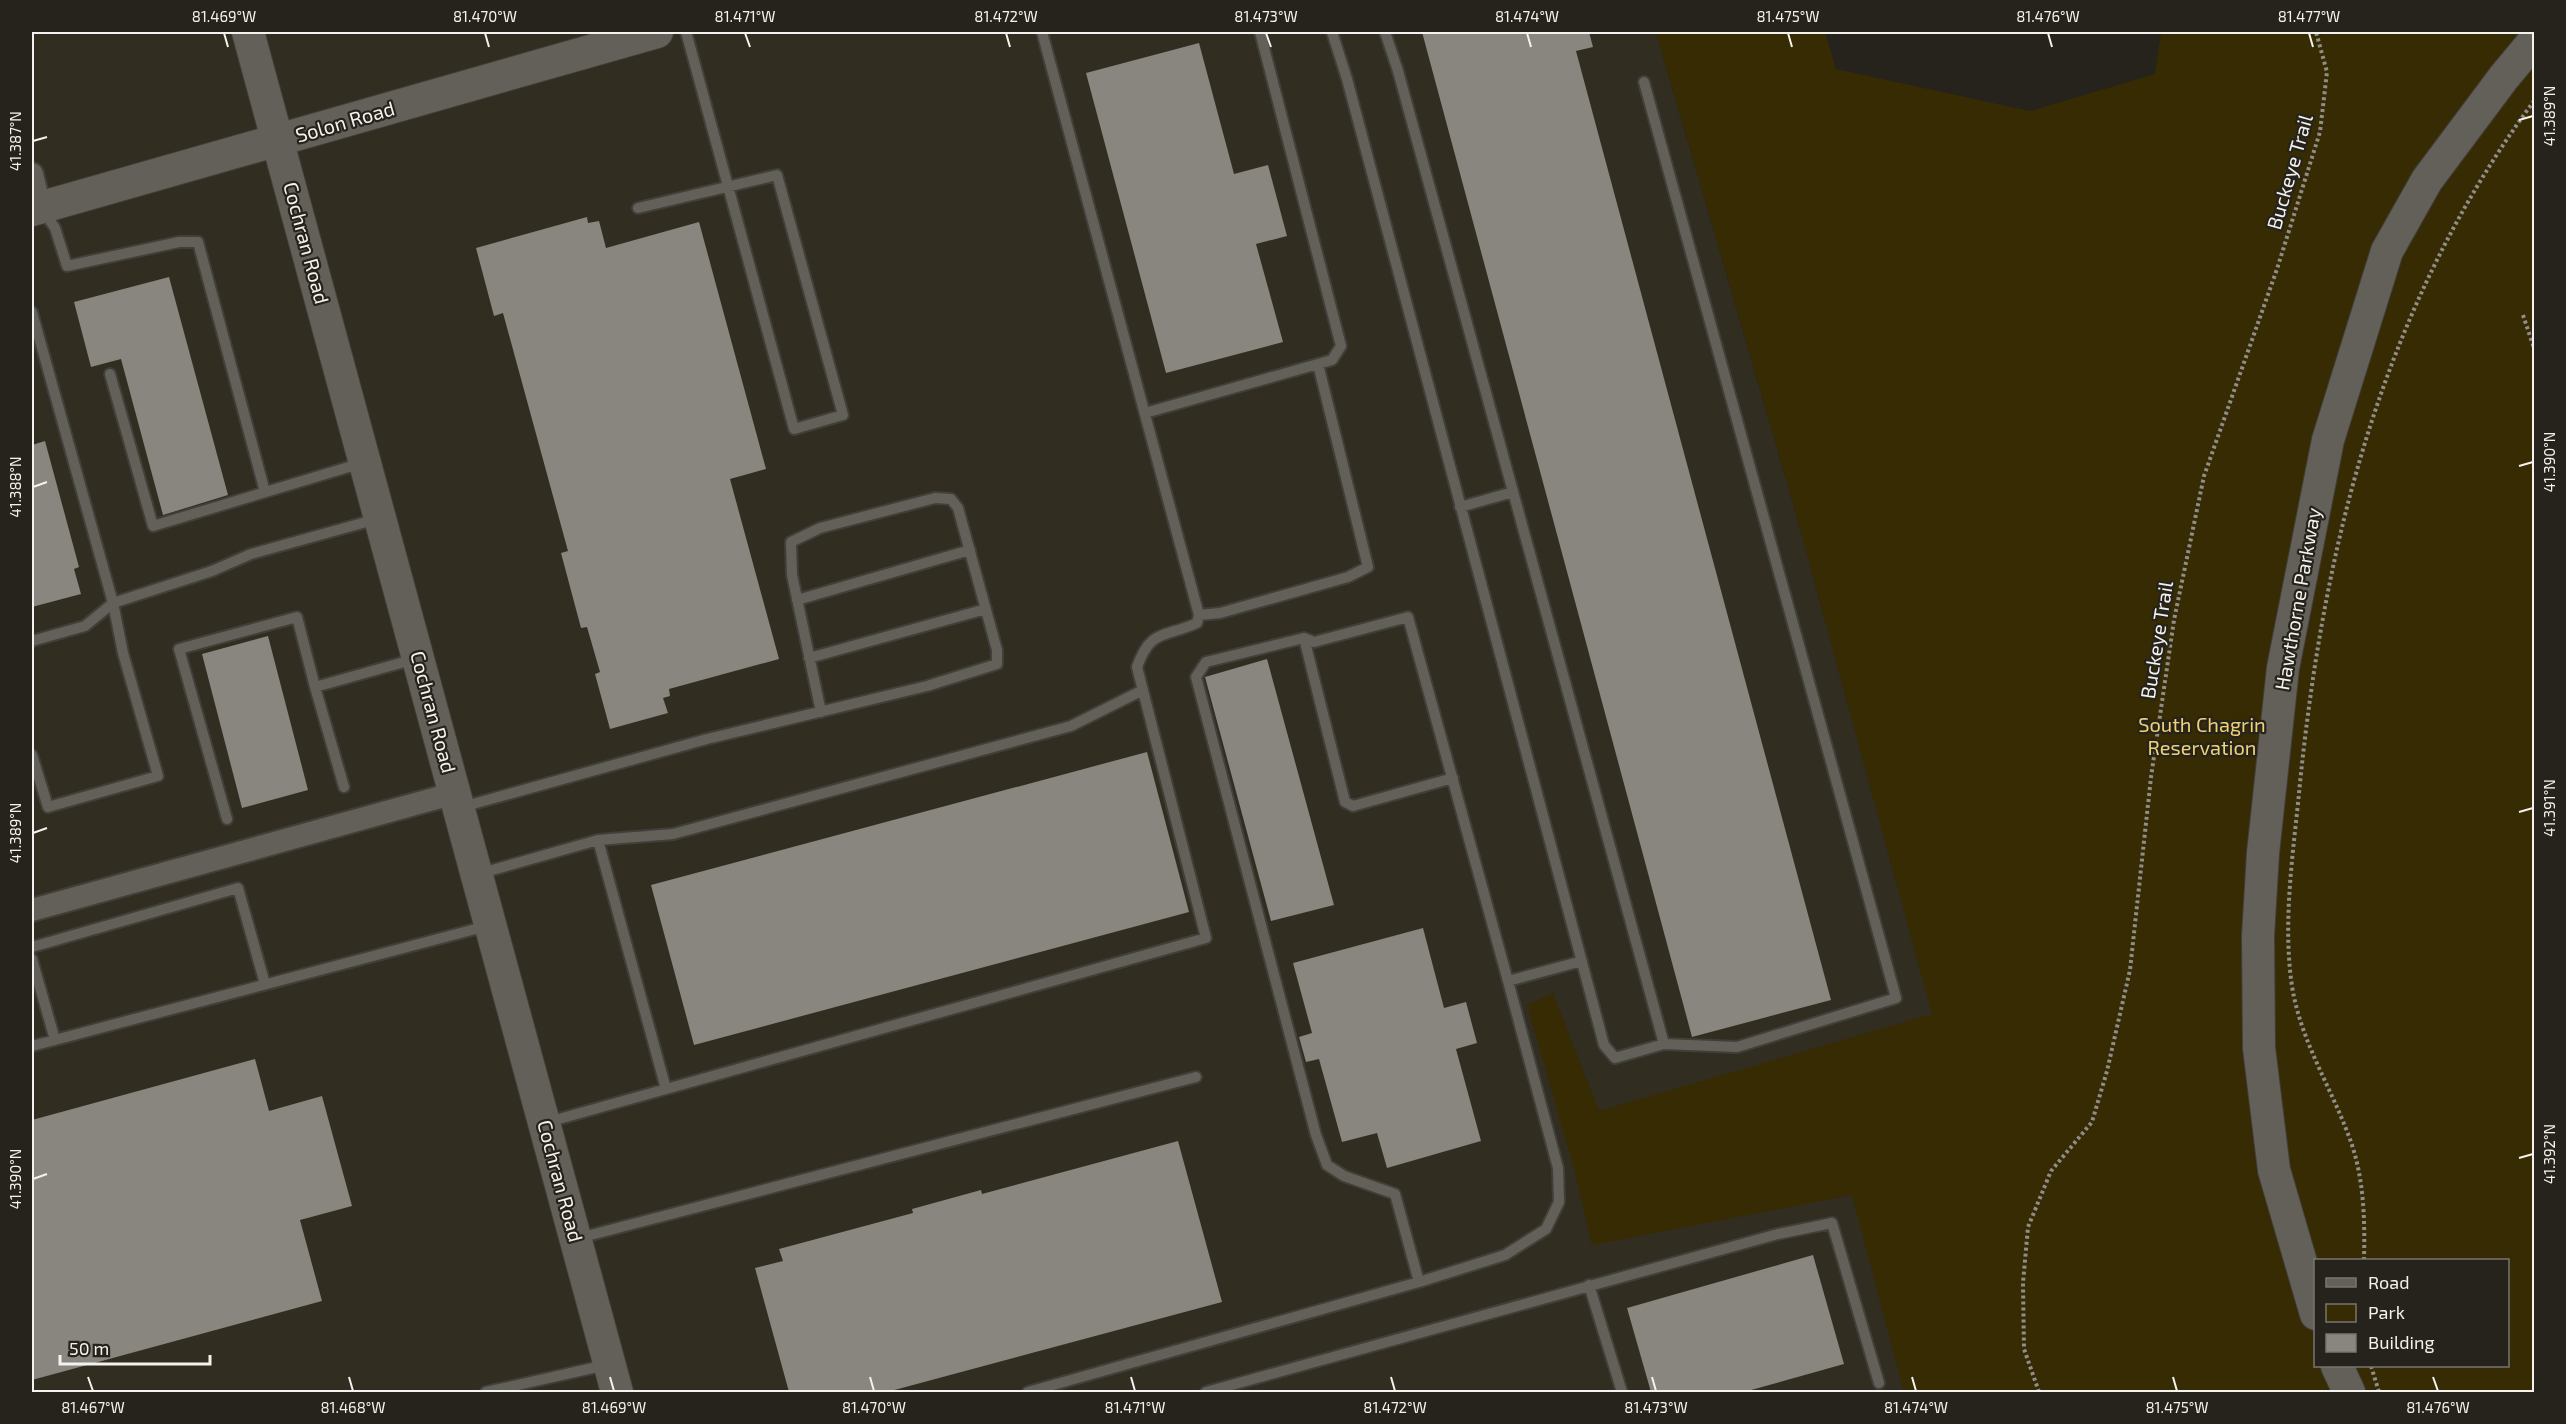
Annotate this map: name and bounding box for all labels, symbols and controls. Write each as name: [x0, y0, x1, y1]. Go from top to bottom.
text: 81.469°W: [192, 7, 256, 25]
text: 81.470°W: [453, 7, 517, 25]
text: 81.471°W: [715, 7, 775, 25]
text: 81.472°W: [974, 7, 1038, 25]
text: 81.473°W: [1234, 7, 1298, 25]
text: 81.474°W: [1495, 7, 1559, 25]
text: 81.475°W: [1757, 7, 1820, 25]
text: 81.476°W: [2016, 7, 2080, 25]
text: 81.477°W: [2278, 7, 2340, 25]
text: 41.389°N: [2540, 86, 2558, 146]
street label: Solon Road: [292, 95, 397, 147]
text: 41.387°N: [6, 111, 24, 171]
street label: Buckeye Trail: [2261, 111, 2317, 232]
street label: Cochran Road: [279, 179, 335, 306]
text: 41.390°N: [2540, 432, 2558, 492]
text: 41.388°N: [6, 456, 24, 518]
street label: Hawthorne Parkway: [2269, 505, 2325, 692]
street label: Buckeye Trail: [2135, 579, 2177, 700]
street label: Cochran Road: [406, 648, 462, 775]
park label: South Chagrin Reservation: [2138, 712, 2266, 759]
text: 41.391°N: [2540, 779, 2558, 837]
text: 41.389°N: [6, 803, 24, 863]
street label: Cochran Road: [533, 1117, 589, 1244]
text: 41.392°N: [2540, 1124, 2558, 1184]
text: 41.390°N: [6, 1149, 24, 1209]
legend: [2314, 1259, 2509, 1367]
text: Road: [2368, 1271, 2409, 1293]
text: Park: [2368, 1301, 2405, 1323]
scale bar: [60, 1328, 210, 1366]
text: Building: [2368, 1331, 2435, 1353]
text: 50 m: [69, 1337, 109, 1359]
text: 81.467°W: [61, 1398, 125, 1416]
text: 81.468°W: [321, 1398, 385, 1416]
text: 81.469°W: [582, 1398, 646, 1416]
text: 81.470°W: [842, 1398, 906, 1416]
text: 81.471°W: [1105, 1398, 1165, 1416]
text: 81.472°W: [1363, 1398, 1427, 1416]
text: 81.473°W: [1624, 1398, 1688, 1416]
text: 81.474°W: [1884, 1398, 1948, 1416]
text: 81.475°W: [2146, 1398, 2209, 1416]
text: 81.476°W: [2406, 1398, 2470, 1416]

